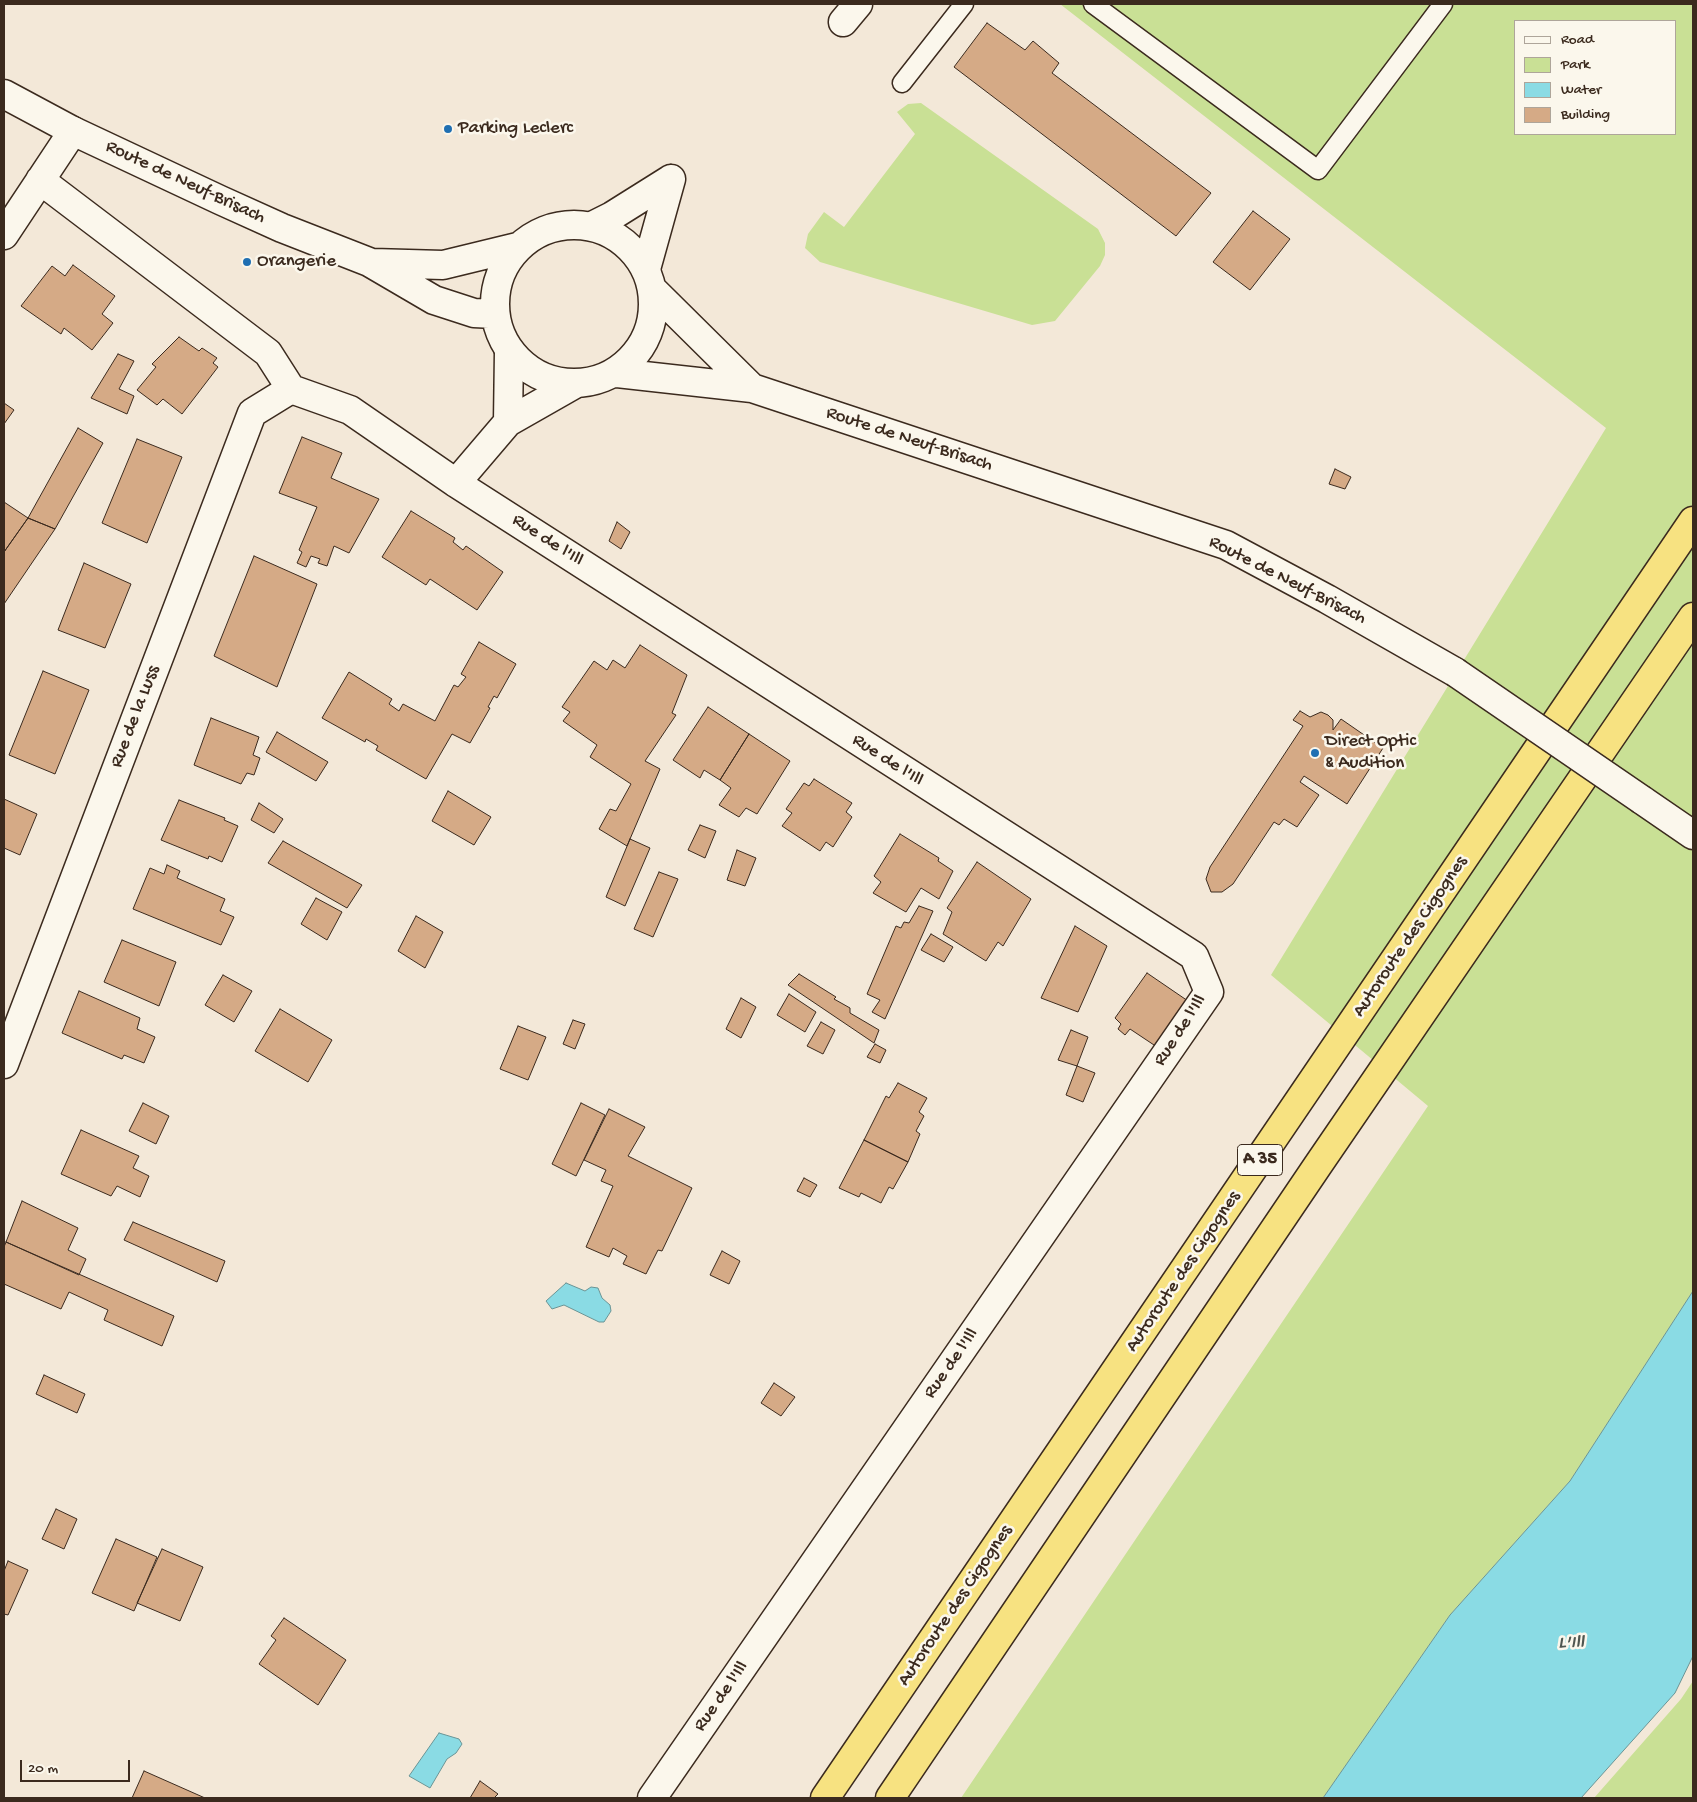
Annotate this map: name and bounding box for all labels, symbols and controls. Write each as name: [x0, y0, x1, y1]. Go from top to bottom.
legend: [1514, 20, 1677, 135]
text: Road: [1561, 31, 1594, 49]
text: Park: [1561, 56, 1590, 74]
text: Water: [1561, 81, 1601, 99]
text: Building: [1561, 106, 1610, 124]
place label: Parking Leclerc: [458, 118, 573, 140]
marker: Parking Leclerc: [442, 123, 454, 135]
street label: Route de Neuf-Brisach: [101, 136, 269, 230]
place label: Orangerie: [257, 251, 336, 273]
marker: Orangerie: [241, 256, 253, 268]
street label: Route de Neuf-Brisach: [823, 402, 995, 478]
street label: Rue de l'Ill: [507, 510, 587, 572]
street label: Route de Neuf-Brisach: [1204, 531, 1370, 631]
street label: Rue de la Luss: [106, 663, 166, 771]
street label: Rue de l'Ill: [847, 730, 927, 792]
place label: Direct Optic & Audition: [1325, 731, 1416, 775]
marker: Direct Optic & Audition: [1309, 747, 1321, 759]
street label: Autoroute des Cigognes: [1349, 852, 1473, 1022]
street label: Rue de l'Ill: [1150, 991, 1212, 1071]
road number: A 35: [1238, 1144, 1282, 1176]
street label: Autoroute des Cigognes: [1122, 1187, 1246, 1357]
street label: Rue de l'Ill: [920, 1324, 984, 1404]
street label: Autoroute des Cigognes: [894, 1521, 1018, 1691]
water label: L'Ill: [1558, 1632, 1584, 1656]
street label: Rue de l'Ill: [690, 1657, 754, 1737]
scale bar: [22, 1750, 132, 1782]
text: 20 m: [28, 1760, 58, 1778]

